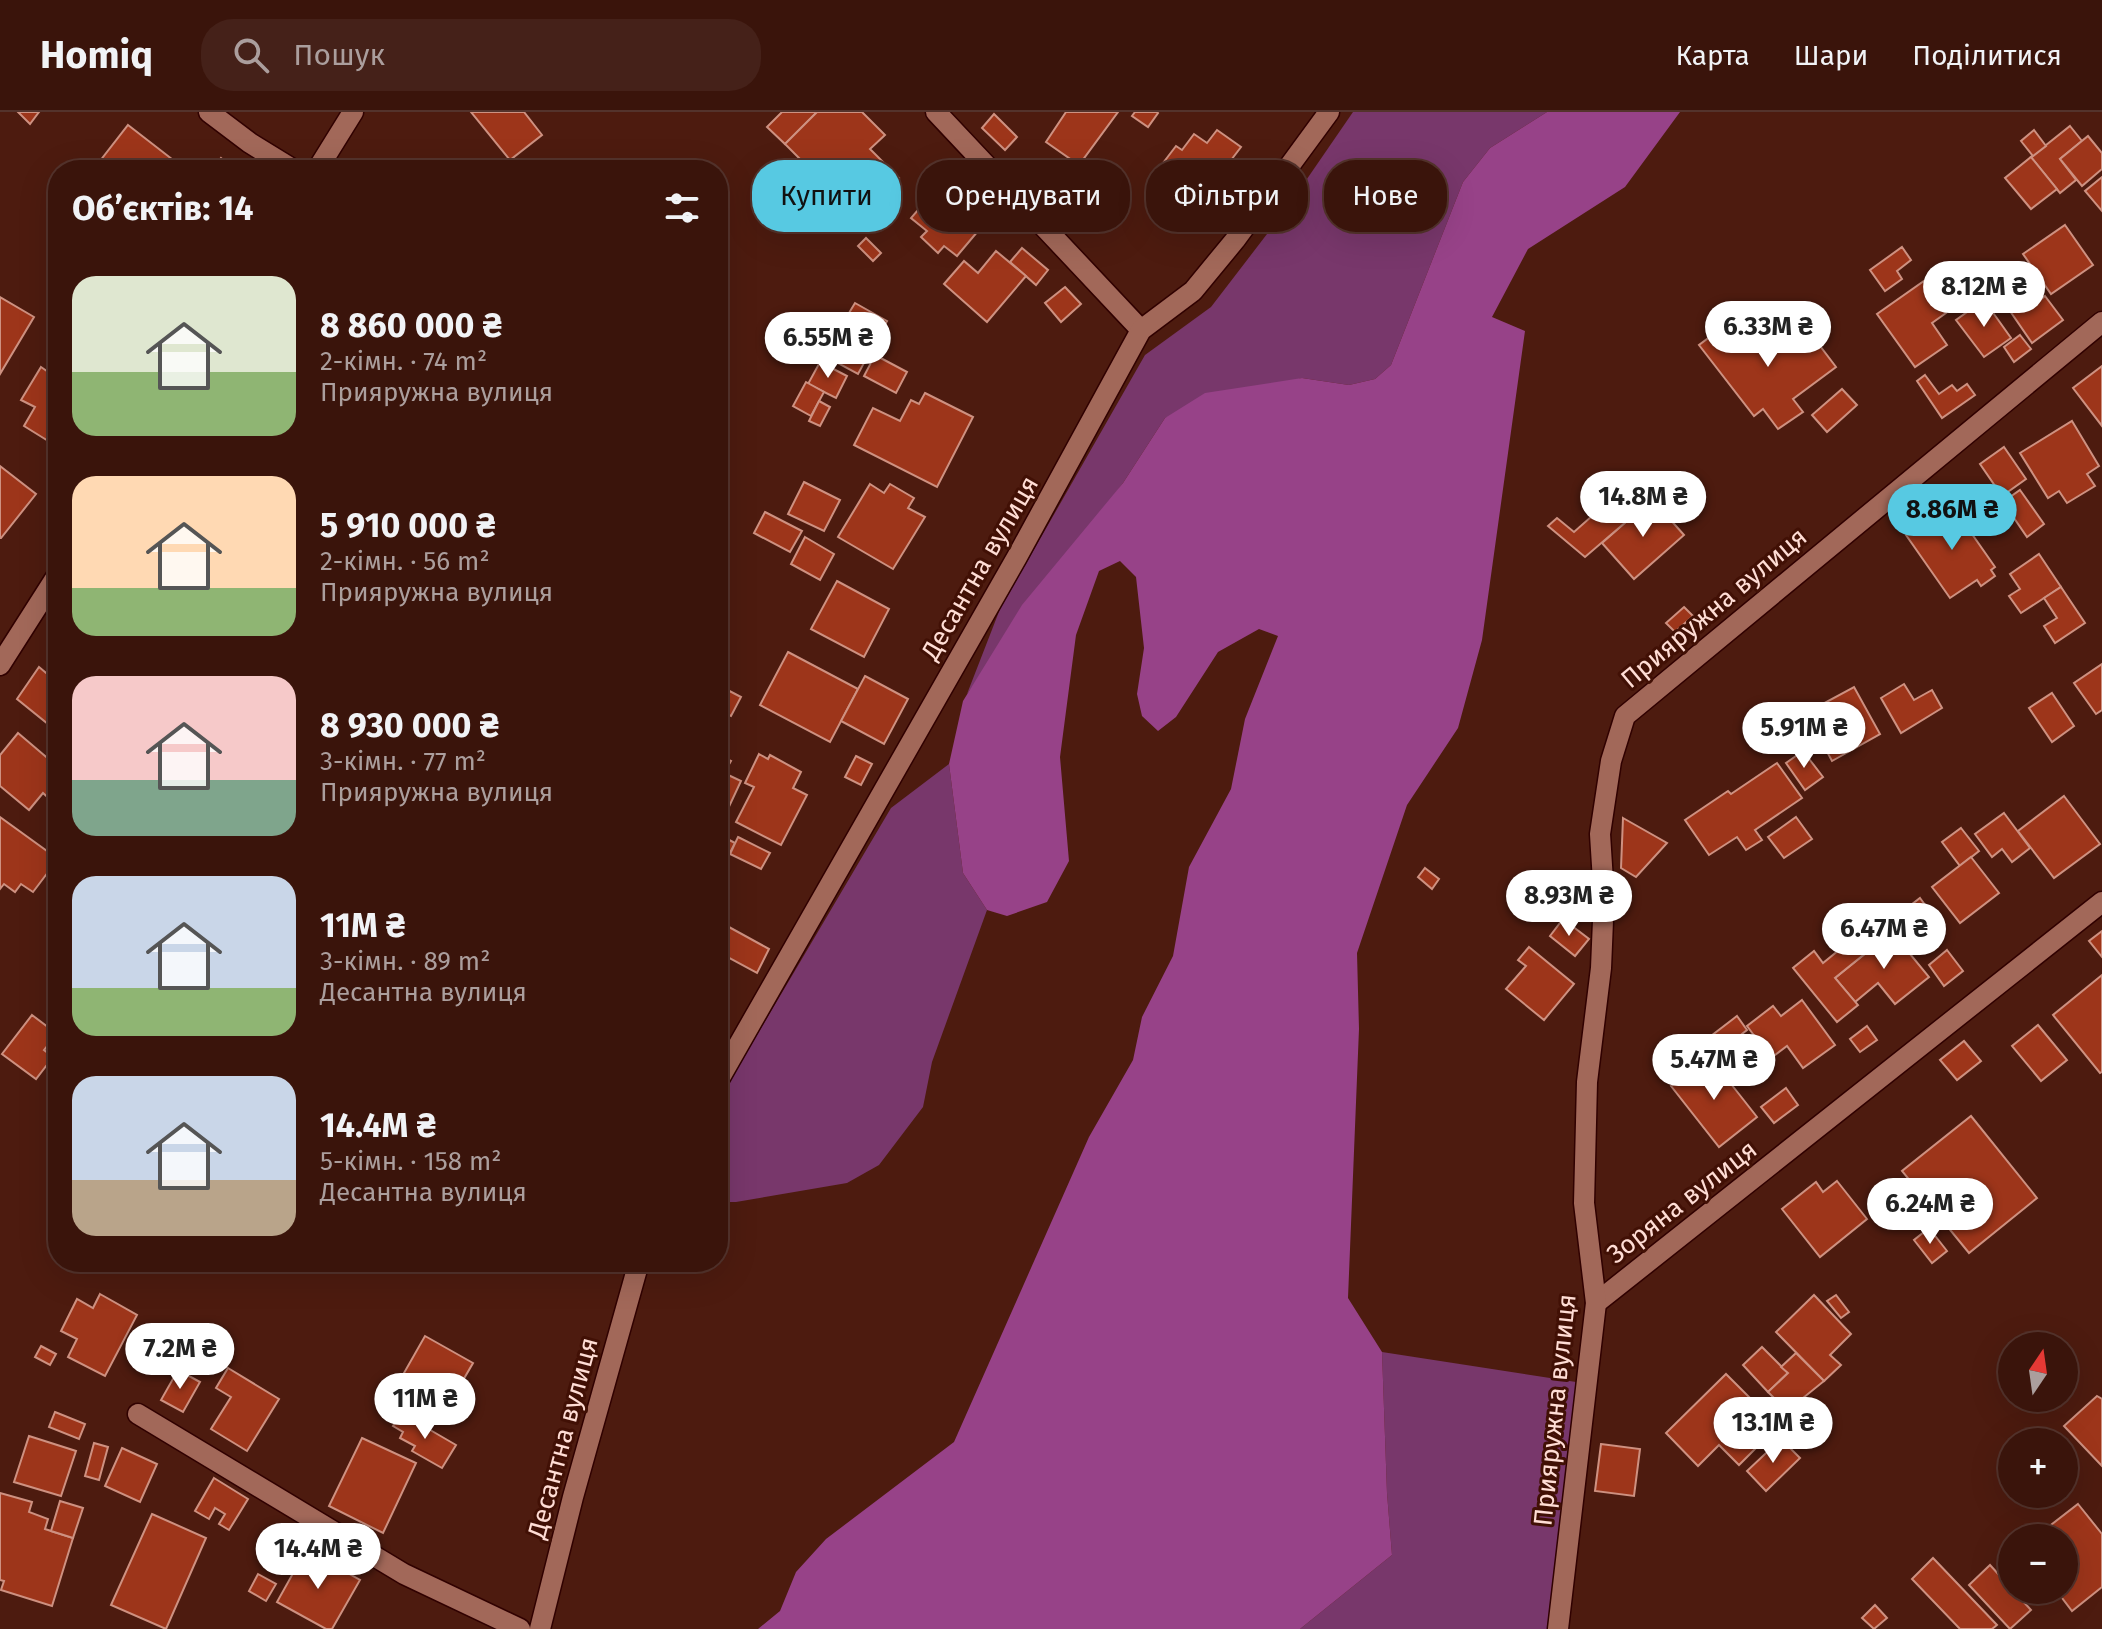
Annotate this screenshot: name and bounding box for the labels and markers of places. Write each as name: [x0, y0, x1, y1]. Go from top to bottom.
pin: 8.12M ₴: [1910, 261, 2058, 329]
pin: 6.33M ₴: [1694, 301, 1842, 369]
pin: 6.55M ₴: [754, 312, 902, 380]
pin: 14.8M ₴: [1569, 471, 1717, 539]
pin: 8.86M ₴: [1878, 484, 2026, 552]
pin: 5.91M ₴: [1730, 702, 1878, 770]
pin: 8.93M ₴: [1495, 870, 1643, 938]
pin: 6.47M ₴: [1810, 903, 1958, 971]
pin: 5.47M ₴: [1640, 1034, 1788, 1102]
pin: 6.24M ₴: [1856, 1178, 2004, 1246]
pin: 7.2M ₴: [115, 1323, 245, 1391]
pin: 11M ₴: [369, 1373, 481, 1441]
pin: 13.1M ₴: [1699, 1397, 1847, 1465]
pin: 14.4M ₴: [244, 1523, 392, 1591]

